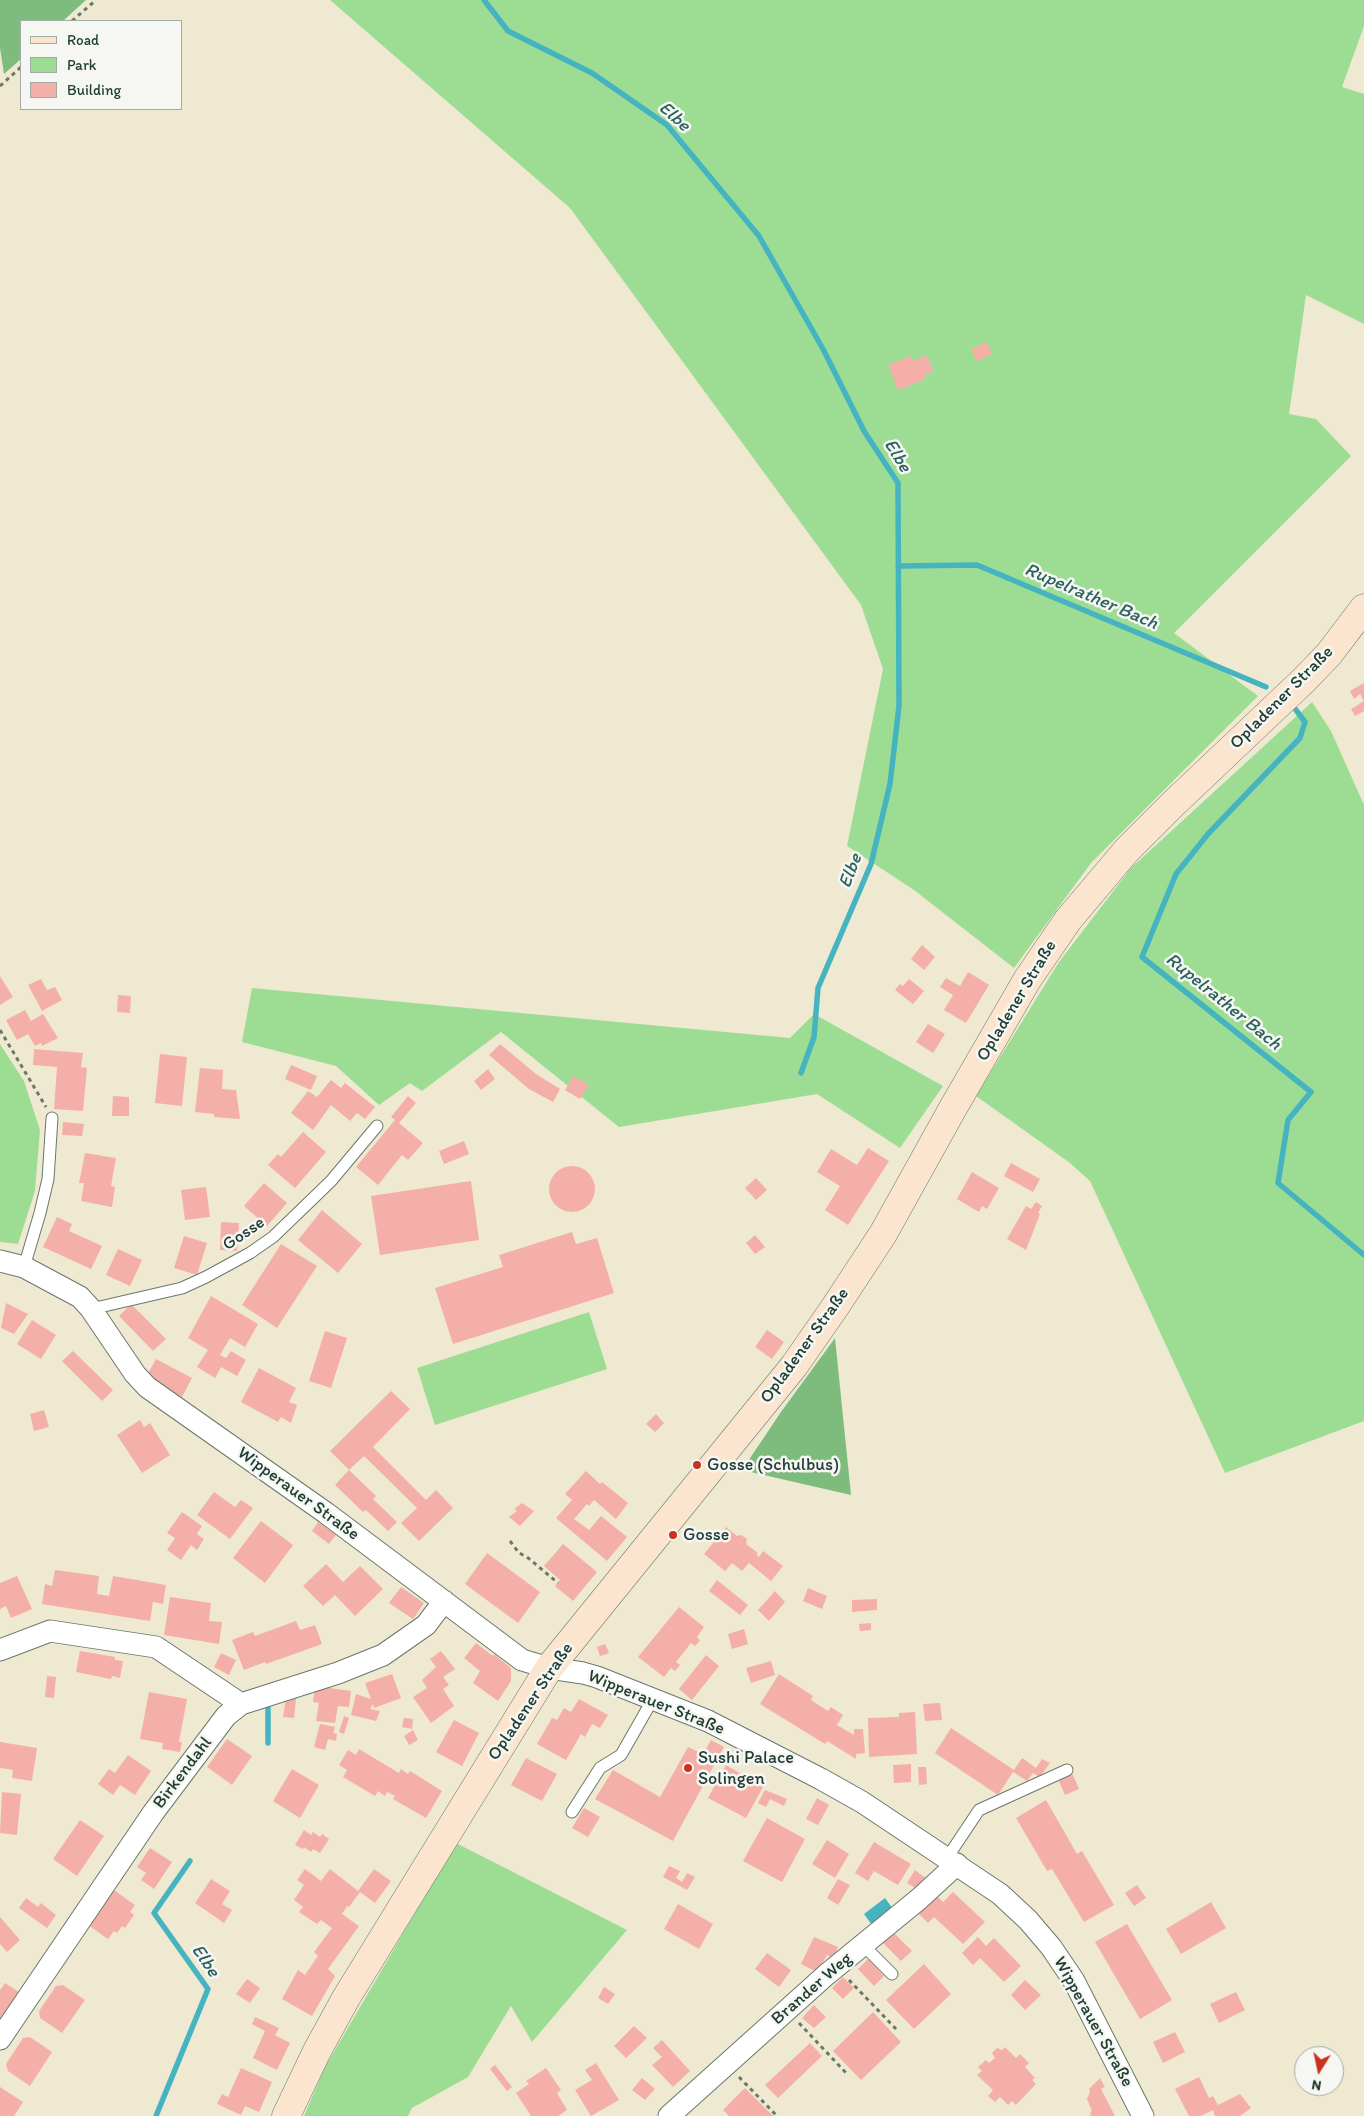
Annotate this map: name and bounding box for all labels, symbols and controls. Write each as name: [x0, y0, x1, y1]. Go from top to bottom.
legend: [20, 20, 182, 110]
text: Road: [67, 31, 99, 49]
text: Park: [67, 56, 97, 74]
text: Building: [67, 81, 121, 99]
water label: Elbe: [653, 97, 695, 137]
water label: Elbe: [878, 435, 916, 477]
water label: Rupelrather Bach: [1021, 559, 1161, 635]
street label: Opladener Straße: [1226, 642, 1338, 754]
water label: Elbe: [834, 851, 868, 891]
street label: Opladener Straße: [972, 936, 1062, 1066]
water label: Rupelrather Bach: [1161, 948, 1285, 1056]
street label: Gosse: [219, 1212, 269, 1256]
street label: Opladener Straße: [756, 1284, 854, 1408]
street label: Wipperauer Straße: [233, 1442, 363, 1546]
place label: Gosse (Schulbus): [707, 1454, 839, 1476]
marker: Gosse (Schulbus): [691, 1459, 703, 1471]
place label: Gosse: [683, 1524, 729, 1546]
marker: Gosse: [667, 1529, 679, 1541]
street label: Opladener Straße: [484, 1639, 578, 1765]
street label: Wipperauer Straße: [584, 1666, 728, 1740]
street label: Birkendahl: [149, 1733, 217, 1813]
place label: Sushi Palace Solingen: [698, 1747, 794, 1790]
marker: Sushi Palace Solingen: [682, 1762, 694, 1774]
water label: Elbe: [186, 1940, 224, 1982]
street label: Brander Weg: [767, 1948, 857, 2030]
street label: Wipperauer Straße: [1048, 1953, 1138, 2091]
north arrow: [1294, 2046, 1344, 2096]
text: N: [1310, 2076, 1323, 2094]

